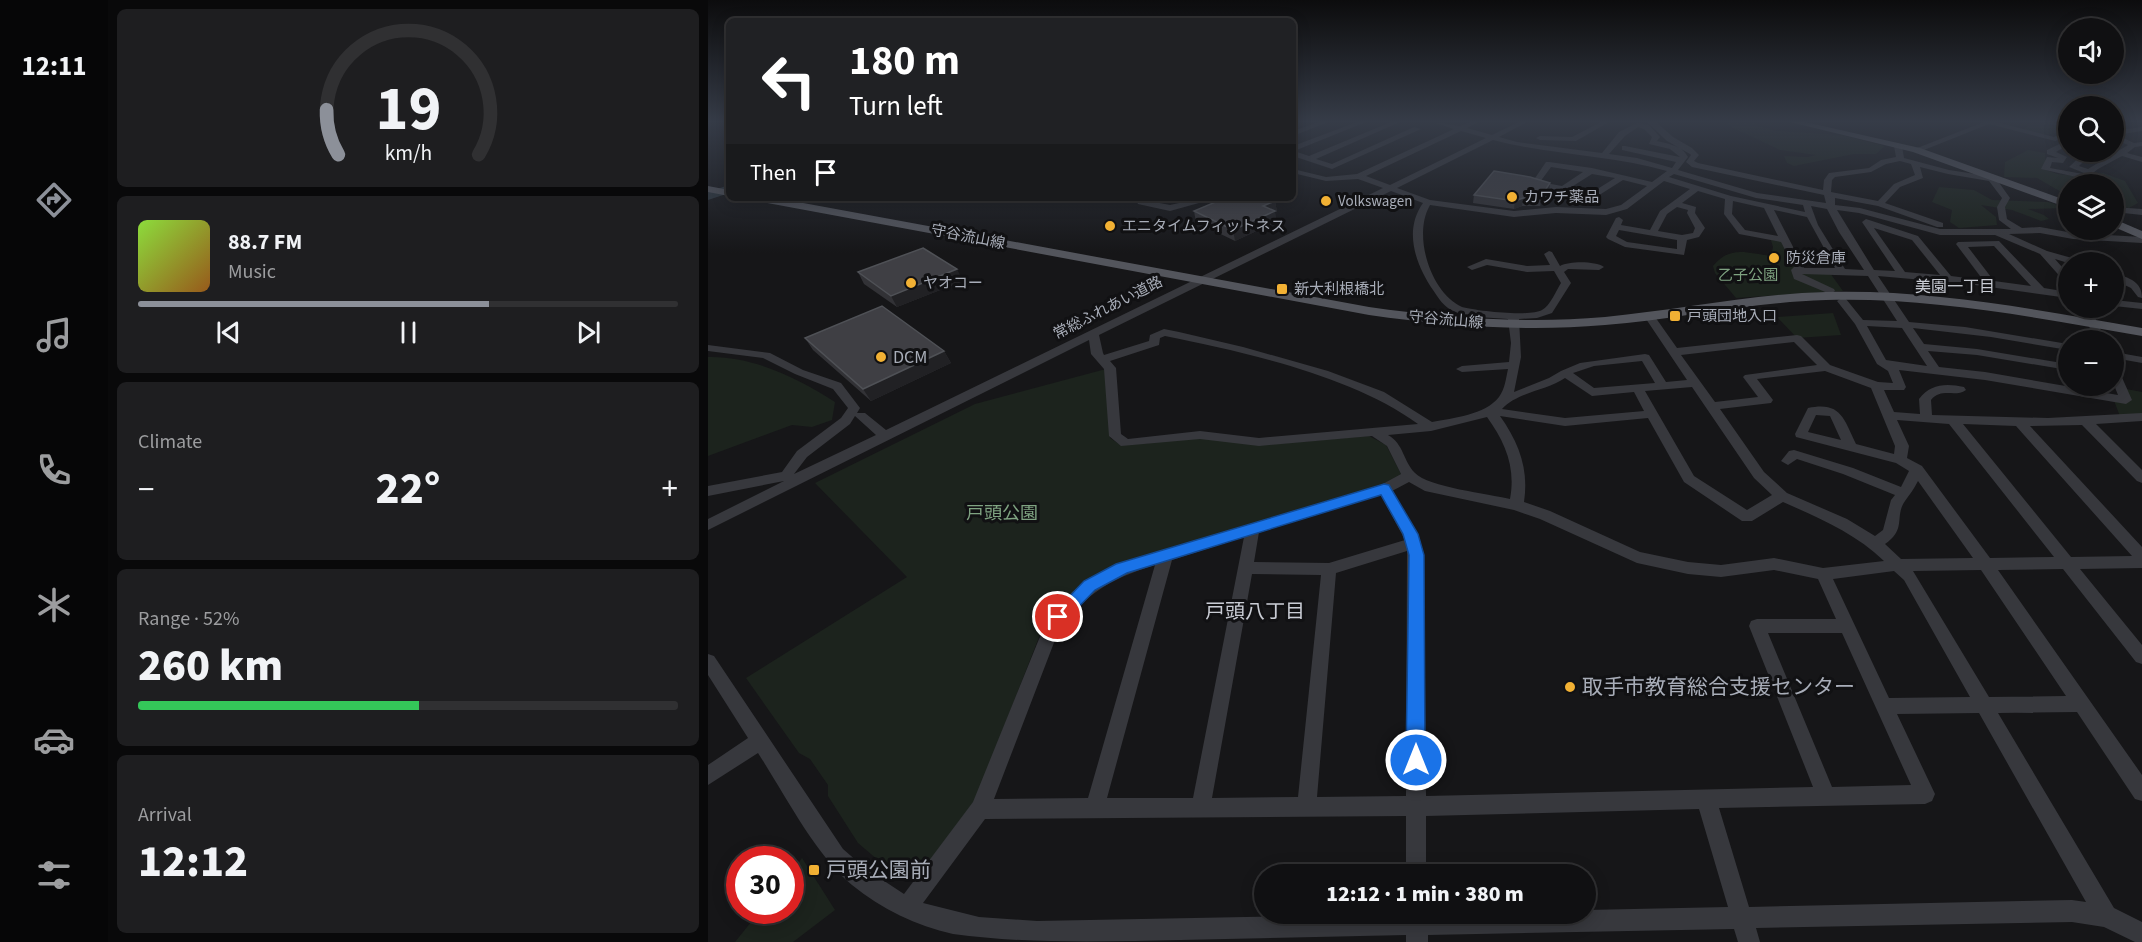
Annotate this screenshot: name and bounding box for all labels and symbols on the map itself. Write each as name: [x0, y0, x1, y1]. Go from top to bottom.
place label: カワチ薬品: [1524, 187, 1599, 208]
marker: カワチ薬品: [1505, 190, 1519, 204]
place label: Volkswagen: [1338, 191, 1412, 212]
marker: Volkswagen: [1319, 194, 1333, 208]
place label: エニタイムフィットネス: [1122, 216, 1286, 237]
marker: エニタイムフィットネス: [1103, 219, 1117, 233]
street label: 守谷流山線: [929, 220, 1007, 254]
place label: 防災倉庫: [1786, 248, 1846, 269]
marker: 防災倉庫: [1767, 251, 1781, 265]
park label: 乙子公園: [1718, 265, 1778, 286]
street label: 常総ふれあい道路: [1050, 271, 1166, 345]
place label: ヤオコー: [923, 273, 983, 294]
marker: ヤオコー: [904, 276, 918, 290]
district label: 美園一丁目: [1915, 276, 1995, 298]
place label: 新大利根橋北: [1294, 279, 1384, 300]
marker: 新大利根橋北: [1275, 282, 1289, 296]
street label: 守谷流山線: [1408, 306, 1484, 334]
place label: 戸頭団地入口: [1687, 306, 1777, 327]
marker: 戸頭団地入口: [1668, 309, 1682, 323]
place label: DCM: [893, 345, 927, 370]
marker: DCM: [874, 350, 888, 364]
park label: 戸頭公園: [966, 501, 1038, 526]
pin: [1032, 591, 1083, 642]
district label: 戸頭八丁目: [1205, 598, 1305, 626]
place label: 取手市教育総合支援センター: [1582, 672, 1855, 702]
marker: 取手市教育総合支援センター: [1563, 680, 1577, 694]
position arrow: [1384, 728, 1448, 792]
speed limit sign: 30: [726, 846, 804, 924]
place label: 戸頭公園前: [826, 855, 931, 885]
marker: 戸頭公園前: [807, 863, 821, 877]

